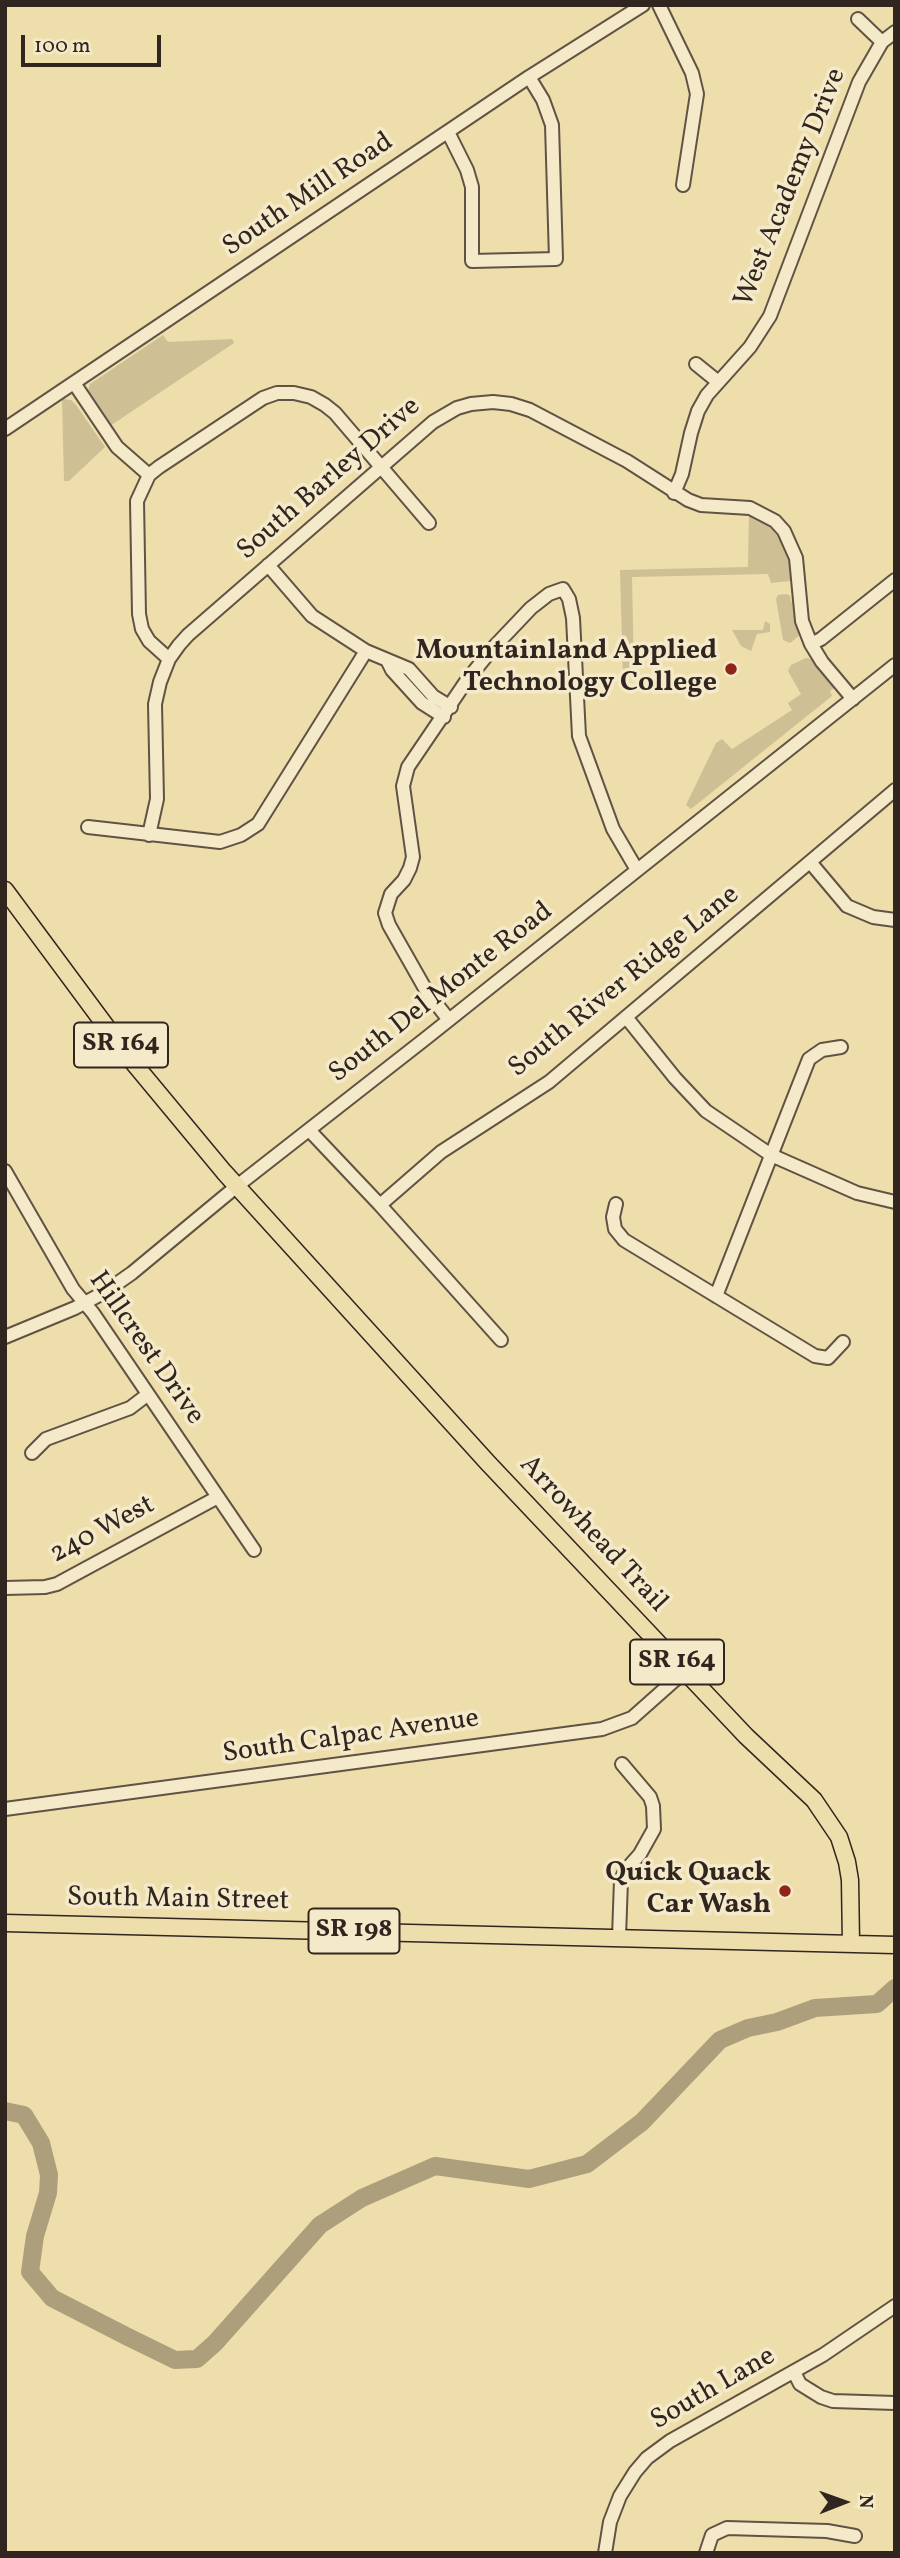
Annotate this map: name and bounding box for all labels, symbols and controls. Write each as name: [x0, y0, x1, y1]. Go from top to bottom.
scale bar: [24, 21, 164, 65]
text: 100 m: [34, 32, 91, 61]
street label: West Academy Drive: [729, 64, 855, 312]
street label: South Mill Road: [217, 127, 401, 265]
street label: South Barley Drive: [231, 391, 429, 569]
place label: Mountainland Applied Technology College: [415, 636, 717, 702]
marker: Mountainland Applied Technology College: [723, 661, 739, 677]
street label: South River Ridge Lane: [503, 880, 747, 1086]
street label: South Del Monte Road: [323, 896, 561, 1092]
road number: SR 164: [74, 1022, 168, 1068]
street label: Hillcrest Drive: [80, 1266, 210, 1432]
street label: Arrowhead Trail: [511, 1449, 673, 1621]
street label: 240 West: [45, 1489, 161, 1573]
road number: SR 164: [630, 1639, 724, 1684]
street label: South Calpac Avenue: [221, 1703, 481, 1773]
place label: Quick Quack Car Wash: [605, 1858, 771, 1924]
street label: South Main Street: [67, 1882, 289, 1920]
marker: Quick Quack Car Wash: [777, 1883, 793, 1899]
road number: SR 198: [308, 1908, 400, 1954]
street label: South Lane: [646, 2341, 782, 2439]
north arrow: [809, 2467, 879, 2537]
text: N: [852, 2495, 878, 2509]

